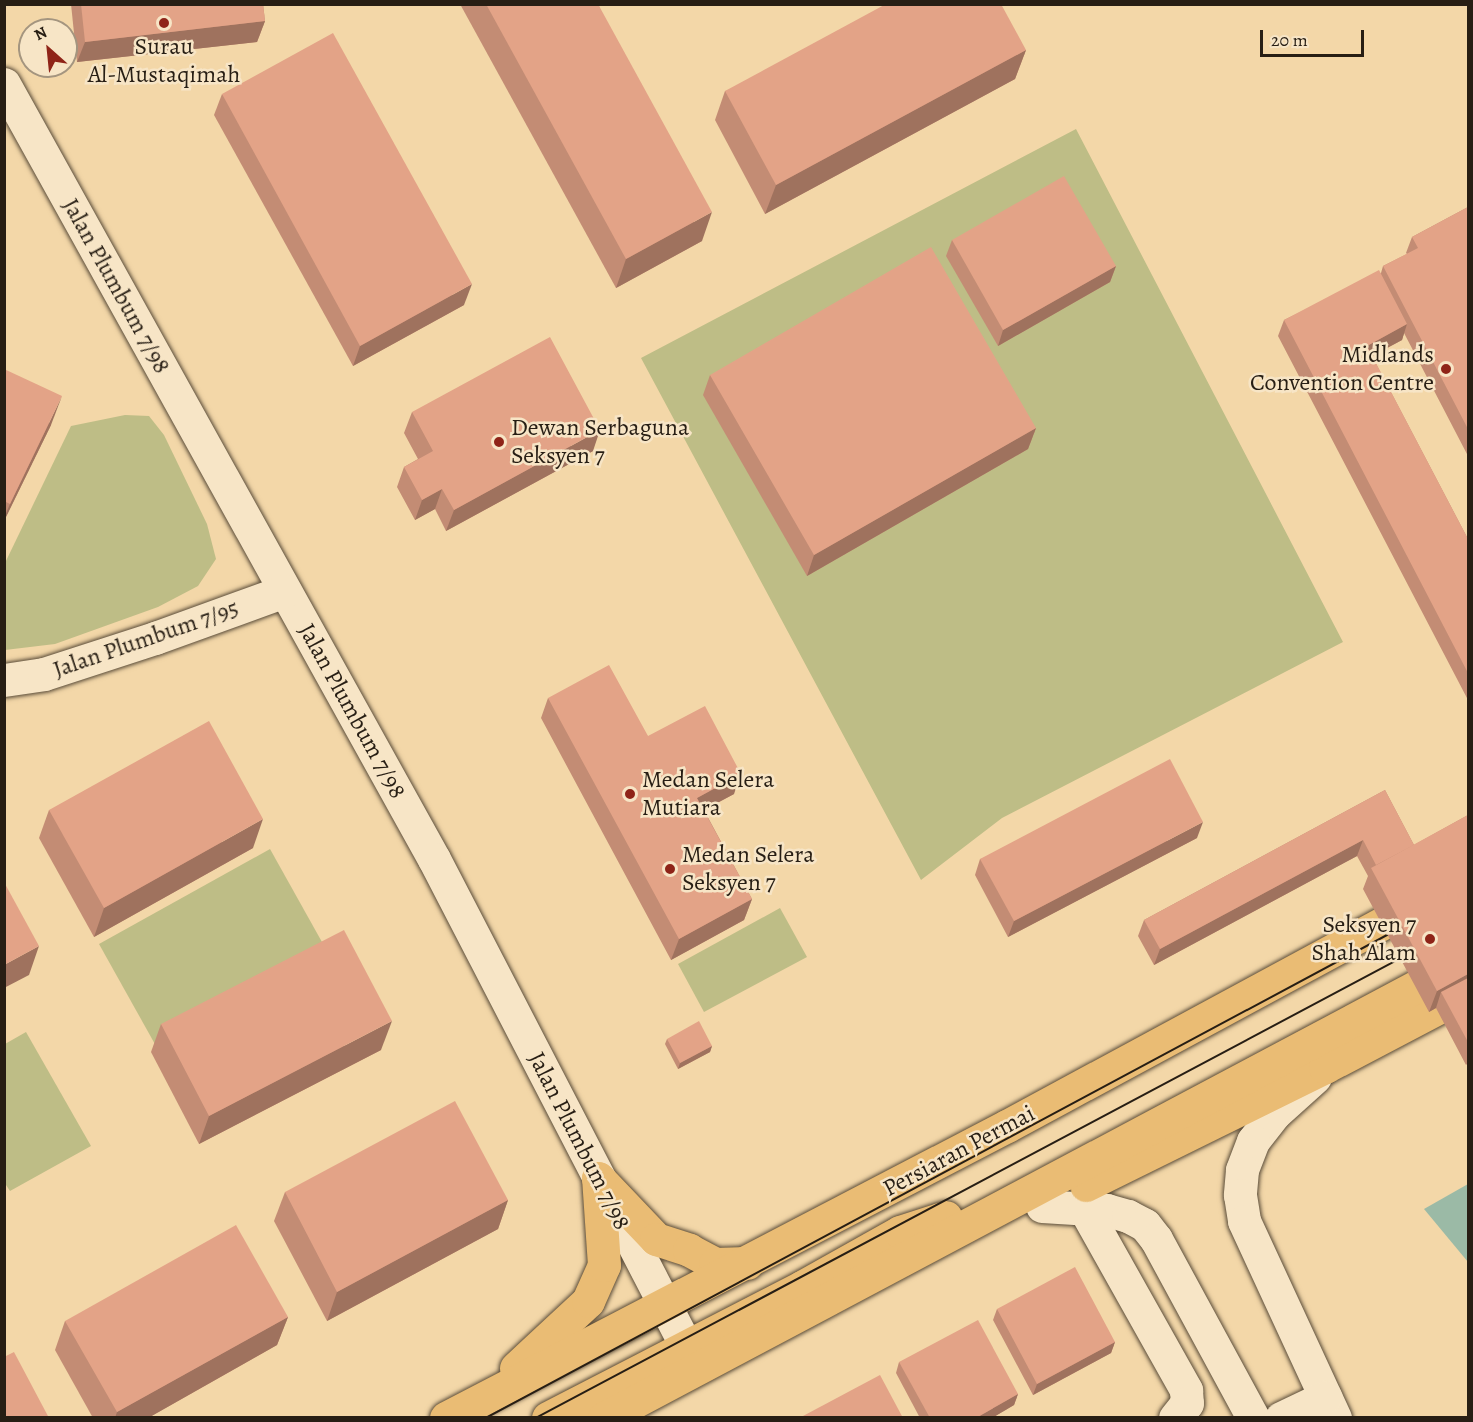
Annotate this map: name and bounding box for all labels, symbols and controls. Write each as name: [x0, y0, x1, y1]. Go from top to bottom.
marker: Surau Al-Mustaqimah: [157, 16, 171, 30]
north arrow: [18, 18, 78, 78]
scale bar: [1263, 18, 1366, 56]
text: N: [31, 21, 51, 46]
text: 20 m: [1271, 28, 1308, 52]
place label: Surau Al-Mustaqimah: [88, 33, 240, 89]
street label: Jalan Plumbum 7/98: [56, 193, 176, 379]
place label: Midlands Convention Centre: [1250, 341, 1434, 397]
marker: Midlands Convention Centre: [1439, 362, 1453, 376]
place label: Dewan Serbaguna Seksyen 7: [511, 414, 689, 470]
marker: Dewan Serbaguna Seksyen 7: [492, 435, 506, 449]
street label: Jalan Plumbum 7/95: [49, 594, 243, 684]
street label: Jalan Plumbum 7/98: [292, 618, 412, 804]
place label: Medan Selera Mutiara: [642, 766, 774, 822]
marker: Medan Selera Mutiara: [623, 787, 637, 801]
place label: Medan Selera Seksyen 7: [682, 841, 814, 897]
marker: Medan Selera Seksyen 7: [663, 862, 677, 876]
place label: Seksyen 7 Shah Alam: [1311, 911, 1416, 967]
marker: Seksyen 7 Shah Alam: [1421, 930, 1439, 948]
street label: Jalan Plumbum 7/98: [522, 1047, 636, 1235]
street label: Persiaran Permai: [878, 1099, 1040, 1203]

